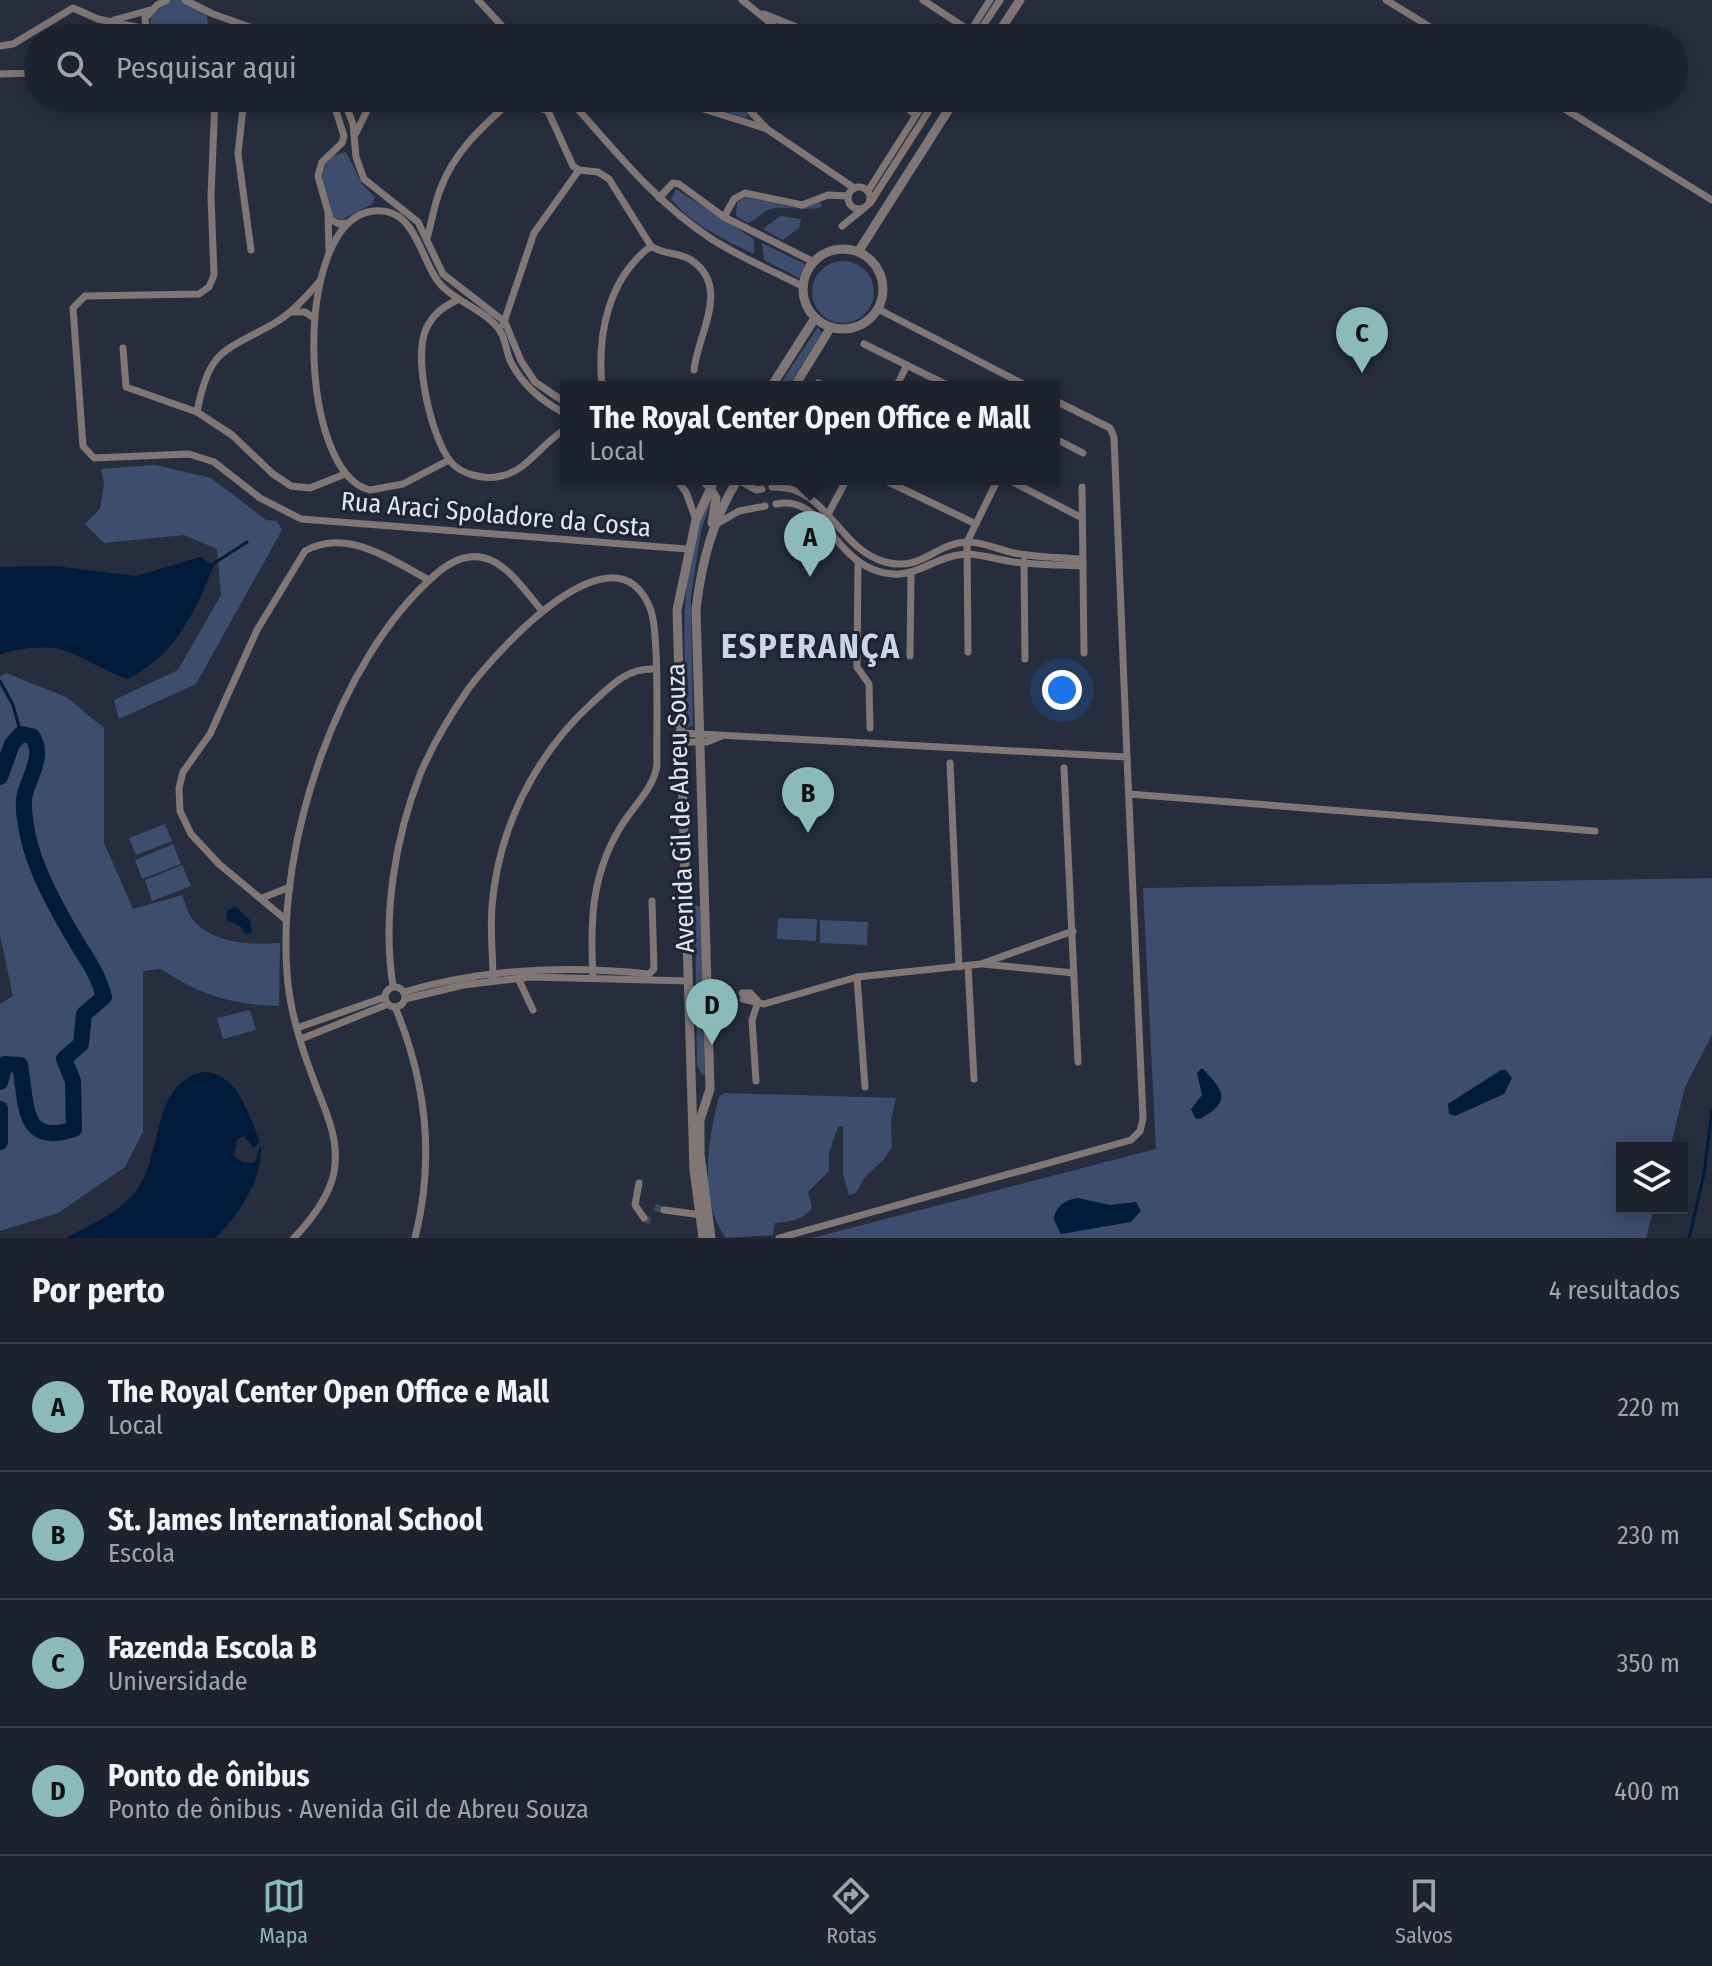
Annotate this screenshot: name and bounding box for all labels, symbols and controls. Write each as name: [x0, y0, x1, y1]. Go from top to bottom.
search box: [24, 24, 1688, 112]
icon: search: [52, 46, 96, 90]
text: Pesquisar aqui: [116, 50, 297, 86]
pin: C: [1336, 307, 1388, 373]
popup: [560, 381, 1060, 485]
text: The Royal Center Open Office e Mall: [590, 400, 1030, 436]
text: Local: [590, 436, 644, 467]
street label: Rua Araci Spoladore da Costa: [340, 485, 652, 544]
pin: A: [784, 511, 836, 577]
district label: ESPERANÇA: [721, 626, 901, 667]
street label: Avenida Gil de Abreu Souza: [660, 663, 701, 953]
your location: [1042, 670, 1082, 710]
pin: B: [782, 767, 834, 833]
pin: D: [686, 979, 738, 1045]
map controls: [1616, 1142, 1688, 1214]
button: layers: [1616, 1142, 1688, 1214]
text: Por perto: [32, 1270, 165, 1311]
text: 4 resultados: [1549, 1275, 1680, 1306]
text: The Royal Center Open Office e Mall: [108, 1374, 549, 1410]
text: A: [51, 1392, 65, 1423]
text: 220 m: [1617, 1392, 1680, 1423]
text: Local: [108, 1410, 163, 1441]
text: St. James International School: [108, 1502, 483, 1538]
text: B: [51, 1520, 65, 1551]
text: 230 m: [1617, 1520, 1680, 1551]
text: Escola: [108, 1538, 175, 1569]
text: Fazenda Escola B: [108, 1630, 317, 1666]
text: C: [51, 1648, 65, 1679]
text: 350 m: [1617, 1648, 1680, 1679]
text: Universidade: [108, 1666, 248, 1697]
text: Ponto de ônibus: [108, 1758, 310, 1794]
text: D: [50, 1776, 66, 1807]
text: 400 m: [1614, 1776, 1680, 1807]
text: Ponto de ônibus · Avenida Gil de Abreu Souza: [108, 1794, 589, 1825]
tab: Mapa: [259, 1874, 308, 1949]
tab: Rotas: [826, 1874, 877, 1949]
tab: Salvos: [1395, 1874, 1453, 1949]

